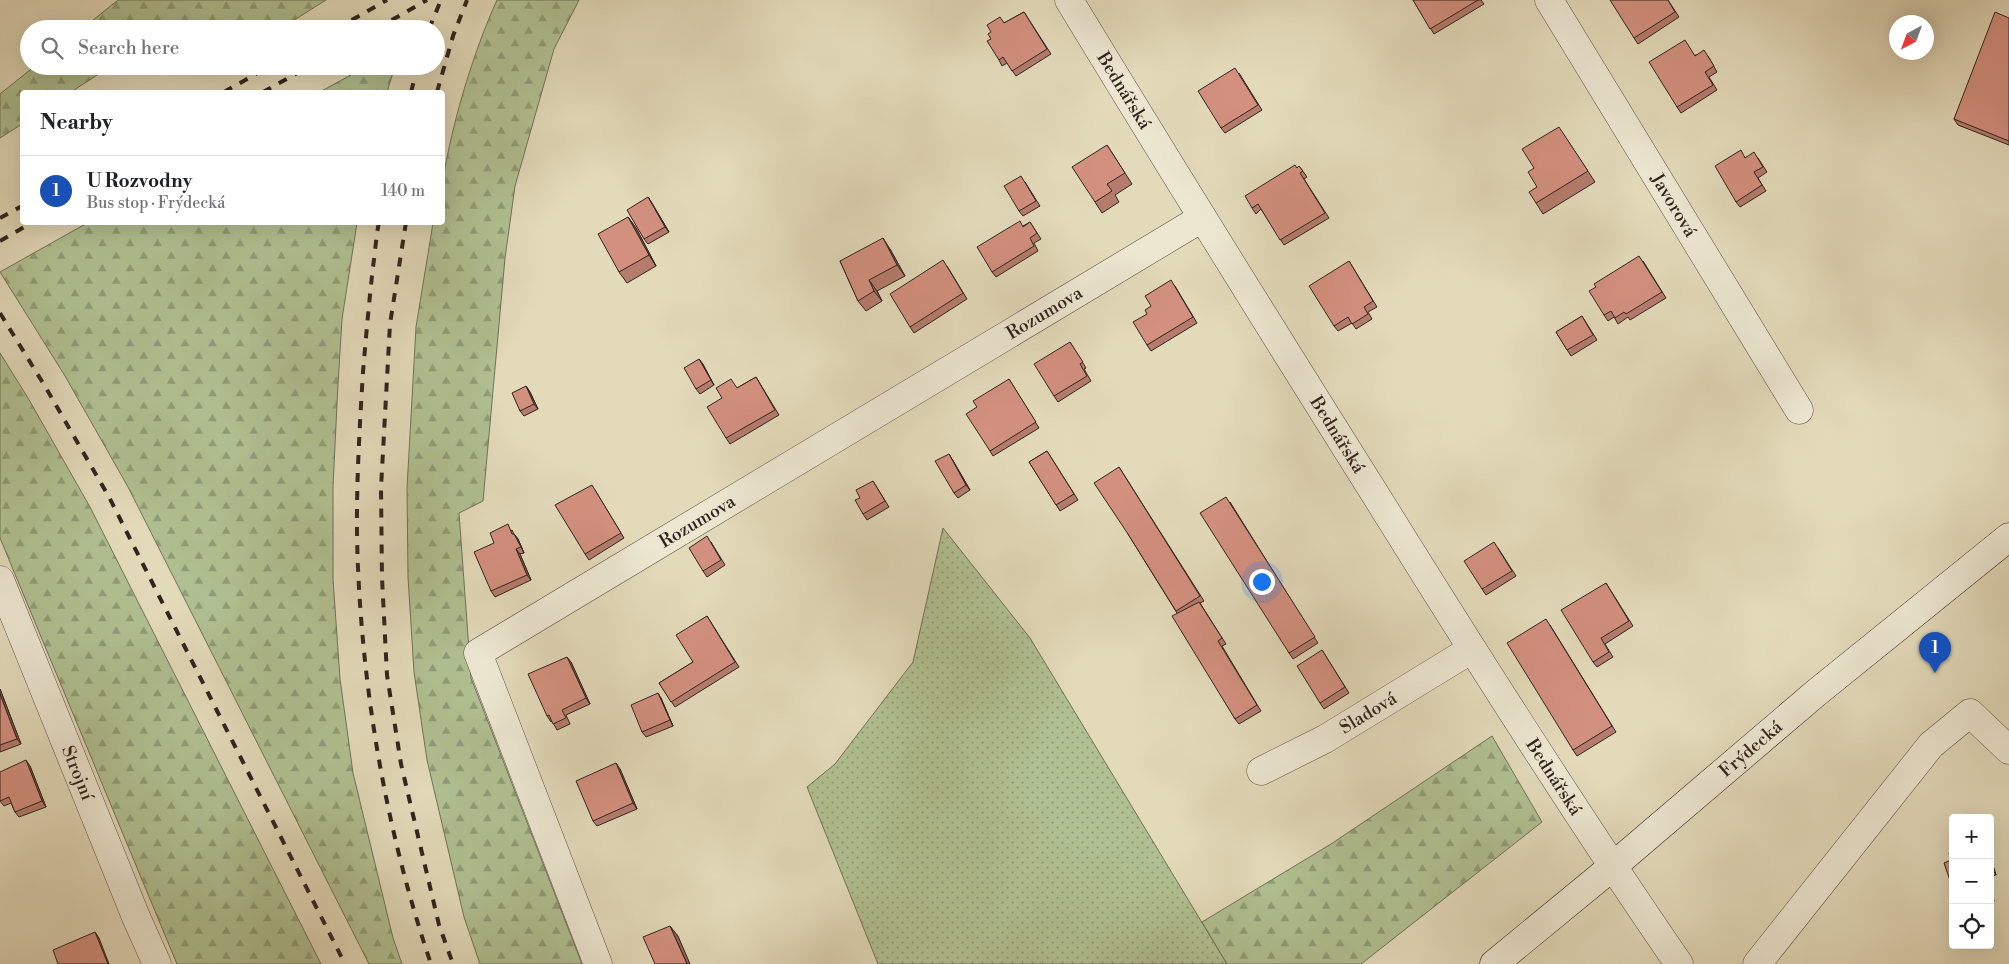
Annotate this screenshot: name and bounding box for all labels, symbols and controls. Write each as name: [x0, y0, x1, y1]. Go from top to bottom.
north arrow: [1889, 15, 1934, 60]
search box: [20, 20, 445, 75]
icon: search: [38, 34, 66, 62]
text: Search here: [78, 36, 179, 60]
street label: Bednářská: [1091, 47, 1157, 134]
text: Nearby: [40, 110, 113, 136]
street label: Javorová: [1645, 168, 1702, 242]
text: U Rozvodny: [87, 169, 192, 193]
text: 1: [52, 181, 60, 201]
text: 140 m: [381, 181, 425, 201]
text: Bus stop · Frýdecká: [87, 193, 225, 213]
street label: Rozumova: [1002, 281, 1088, 345]
street label: Bednářská: [1304, 391, 1370, 478]
street label: Rozumova: [655, 490, 740, 553]
your location: [1249, 569, 1275, 595]
pin: 1: [1919, 632, 1951, 673]
street label: Sladová: [1336, 686, 1402, 739]
street label: Frýdecká: [1715, 715, 1788, 783]
street label: Bednářská: [1520, 734, 1587, 821]
street label: Strojní: [56, 742, 99, 805]
map controls: [1949, 814, 1994, 949]
button: +: [1949, 814, 1994, 859]
button: −: [1949, 859, 1994, 904]
button: locate: [1949, 904, 1994, 949]

